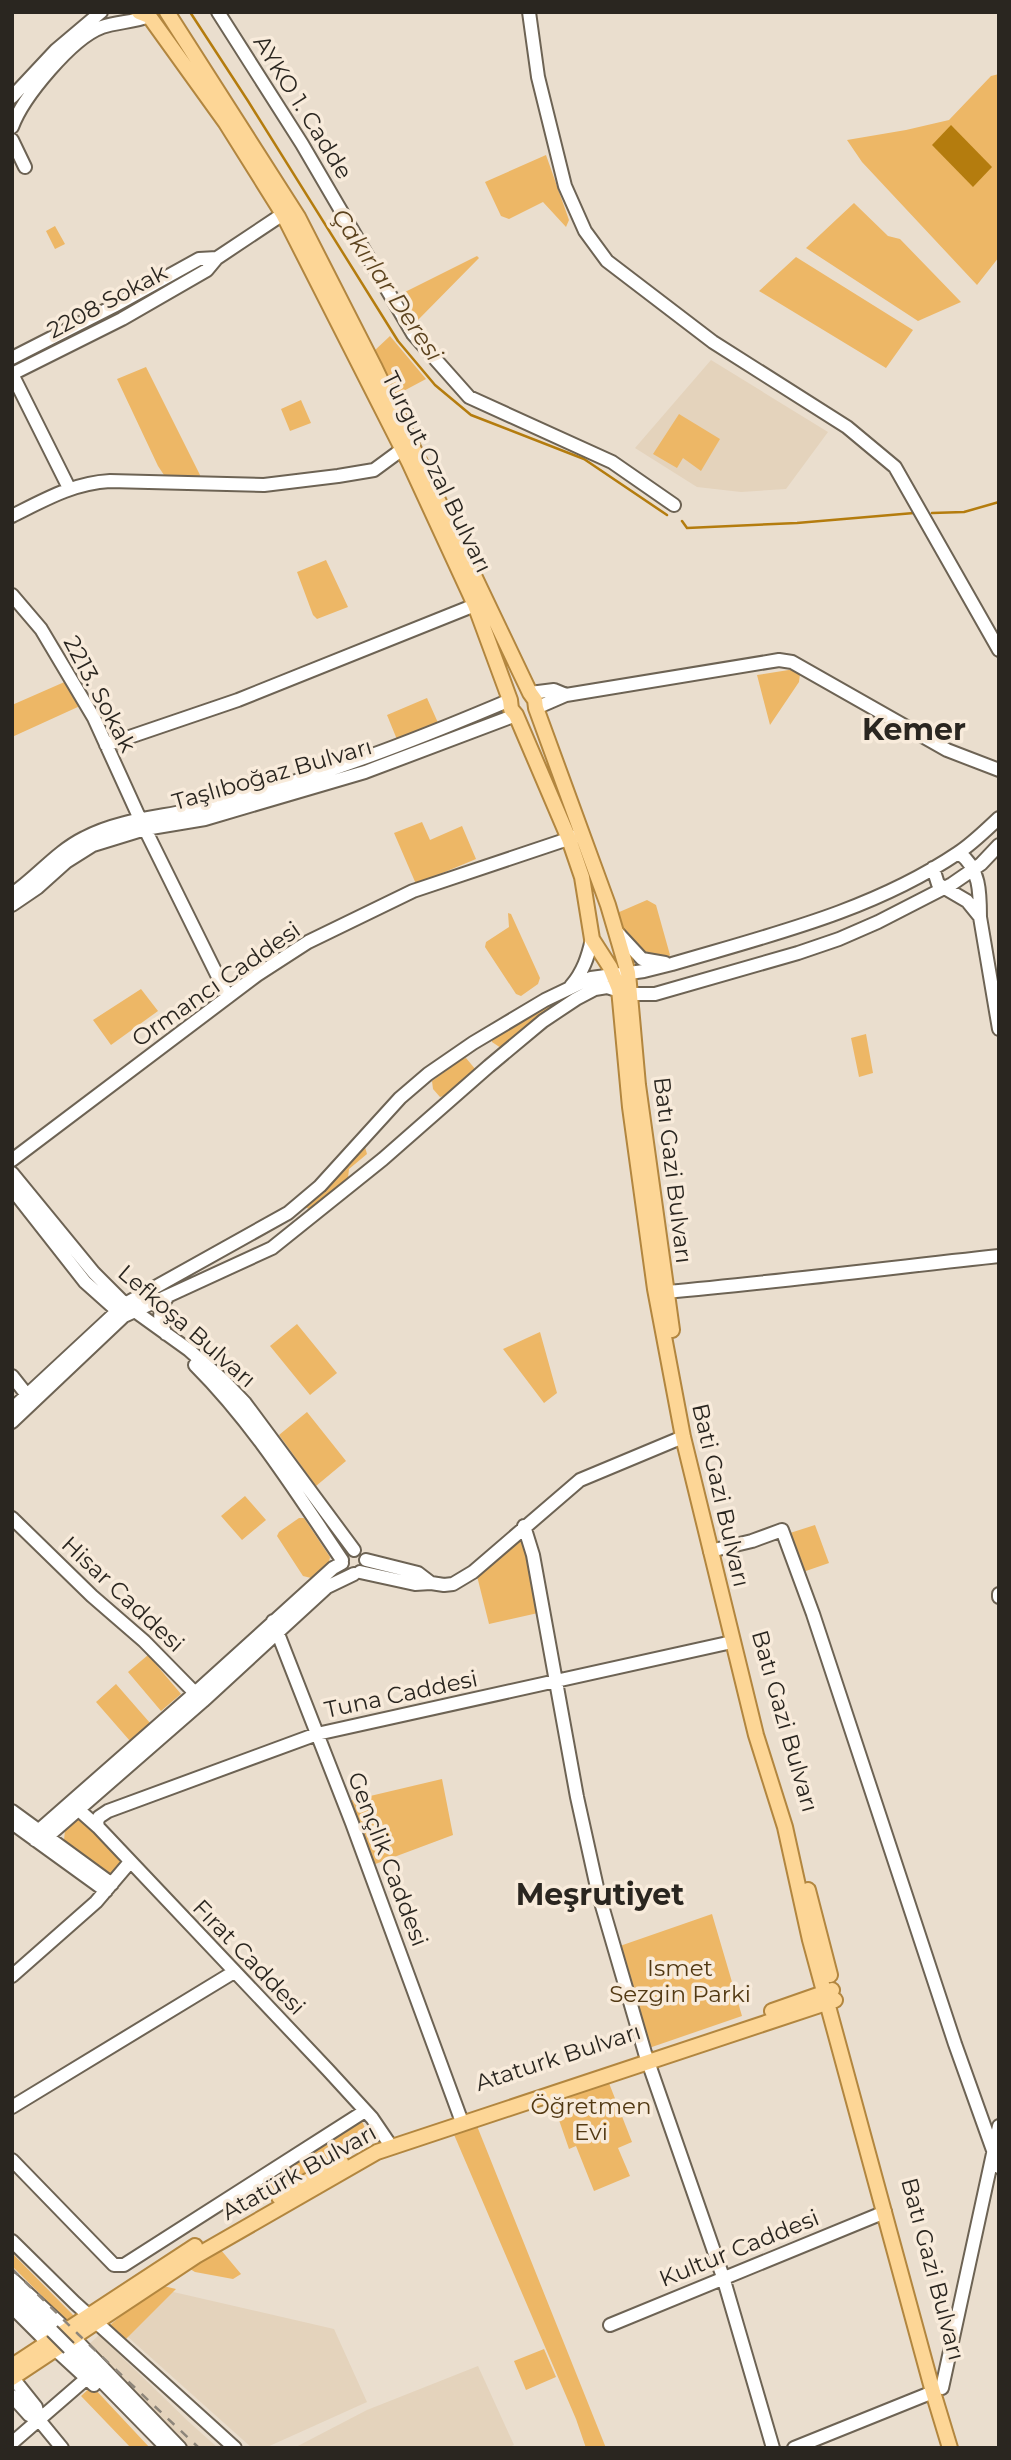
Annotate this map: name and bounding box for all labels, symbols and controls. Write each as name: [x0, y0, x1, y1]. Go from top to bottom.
street label: AYKO 1. Cadde: [248, 30, 358, 184]
water label: Çakırlar Deresi: [326, 203, 449, 367]
street label: 2208 Sokak: [42, 258, 172, 344]
street label: Turgut Ozal Bulvarı: [376, 367, 498, 577]
street label: 2213. Sokak: [58, 631, 142, 757]
district label: Kemer: [862, 711, 966, 748]
street label: Taşlıboğaz Bulvarı: [169, 732, 375, 816]
street label: Ormancı Caddesi: [126, 915, 306, 1053]
street label: Batı Gazi Bulvarı: [648, 1075, 698, 1265]
street label: Lefkoşa Bulvarı: [112, 1259, 262, 1393]
street label: Bati Gazi Bulvarı: [686, 1400, 756, 1590]
street label: Hisar Caddesi: [56, 1530, 190, 1658]
street label: Batı Gazi Bulvarı: [746, 1627, 824, 1815]
street label: Tuna Caddesi: [322, 1664, 480, 1724]
street label: Gençlik Caddesi: [342, 1768, 434, 1950]
district label: Meşrutiyet: [516, 1876, 684, 1913]
street label: Fırat Caddesi: [187, 1893, 311, 2021]
park label: Ismet Sezgin Parki: [609, 1954, 751, 2008]
street label: Ataturk Bulvarı: [472, 2017, 644, 2097]
park label: Öğretmen Evi: [530, 2092, 652, 2146]
street label: Atatürk Bulvarı: [217, 2118, 381, 2226]
street label: Batı Gazi Bulvarı: [895, 2175, 971, 2363]
street label: Kultur Caddesi: [655, 2203, 823, 2293]

